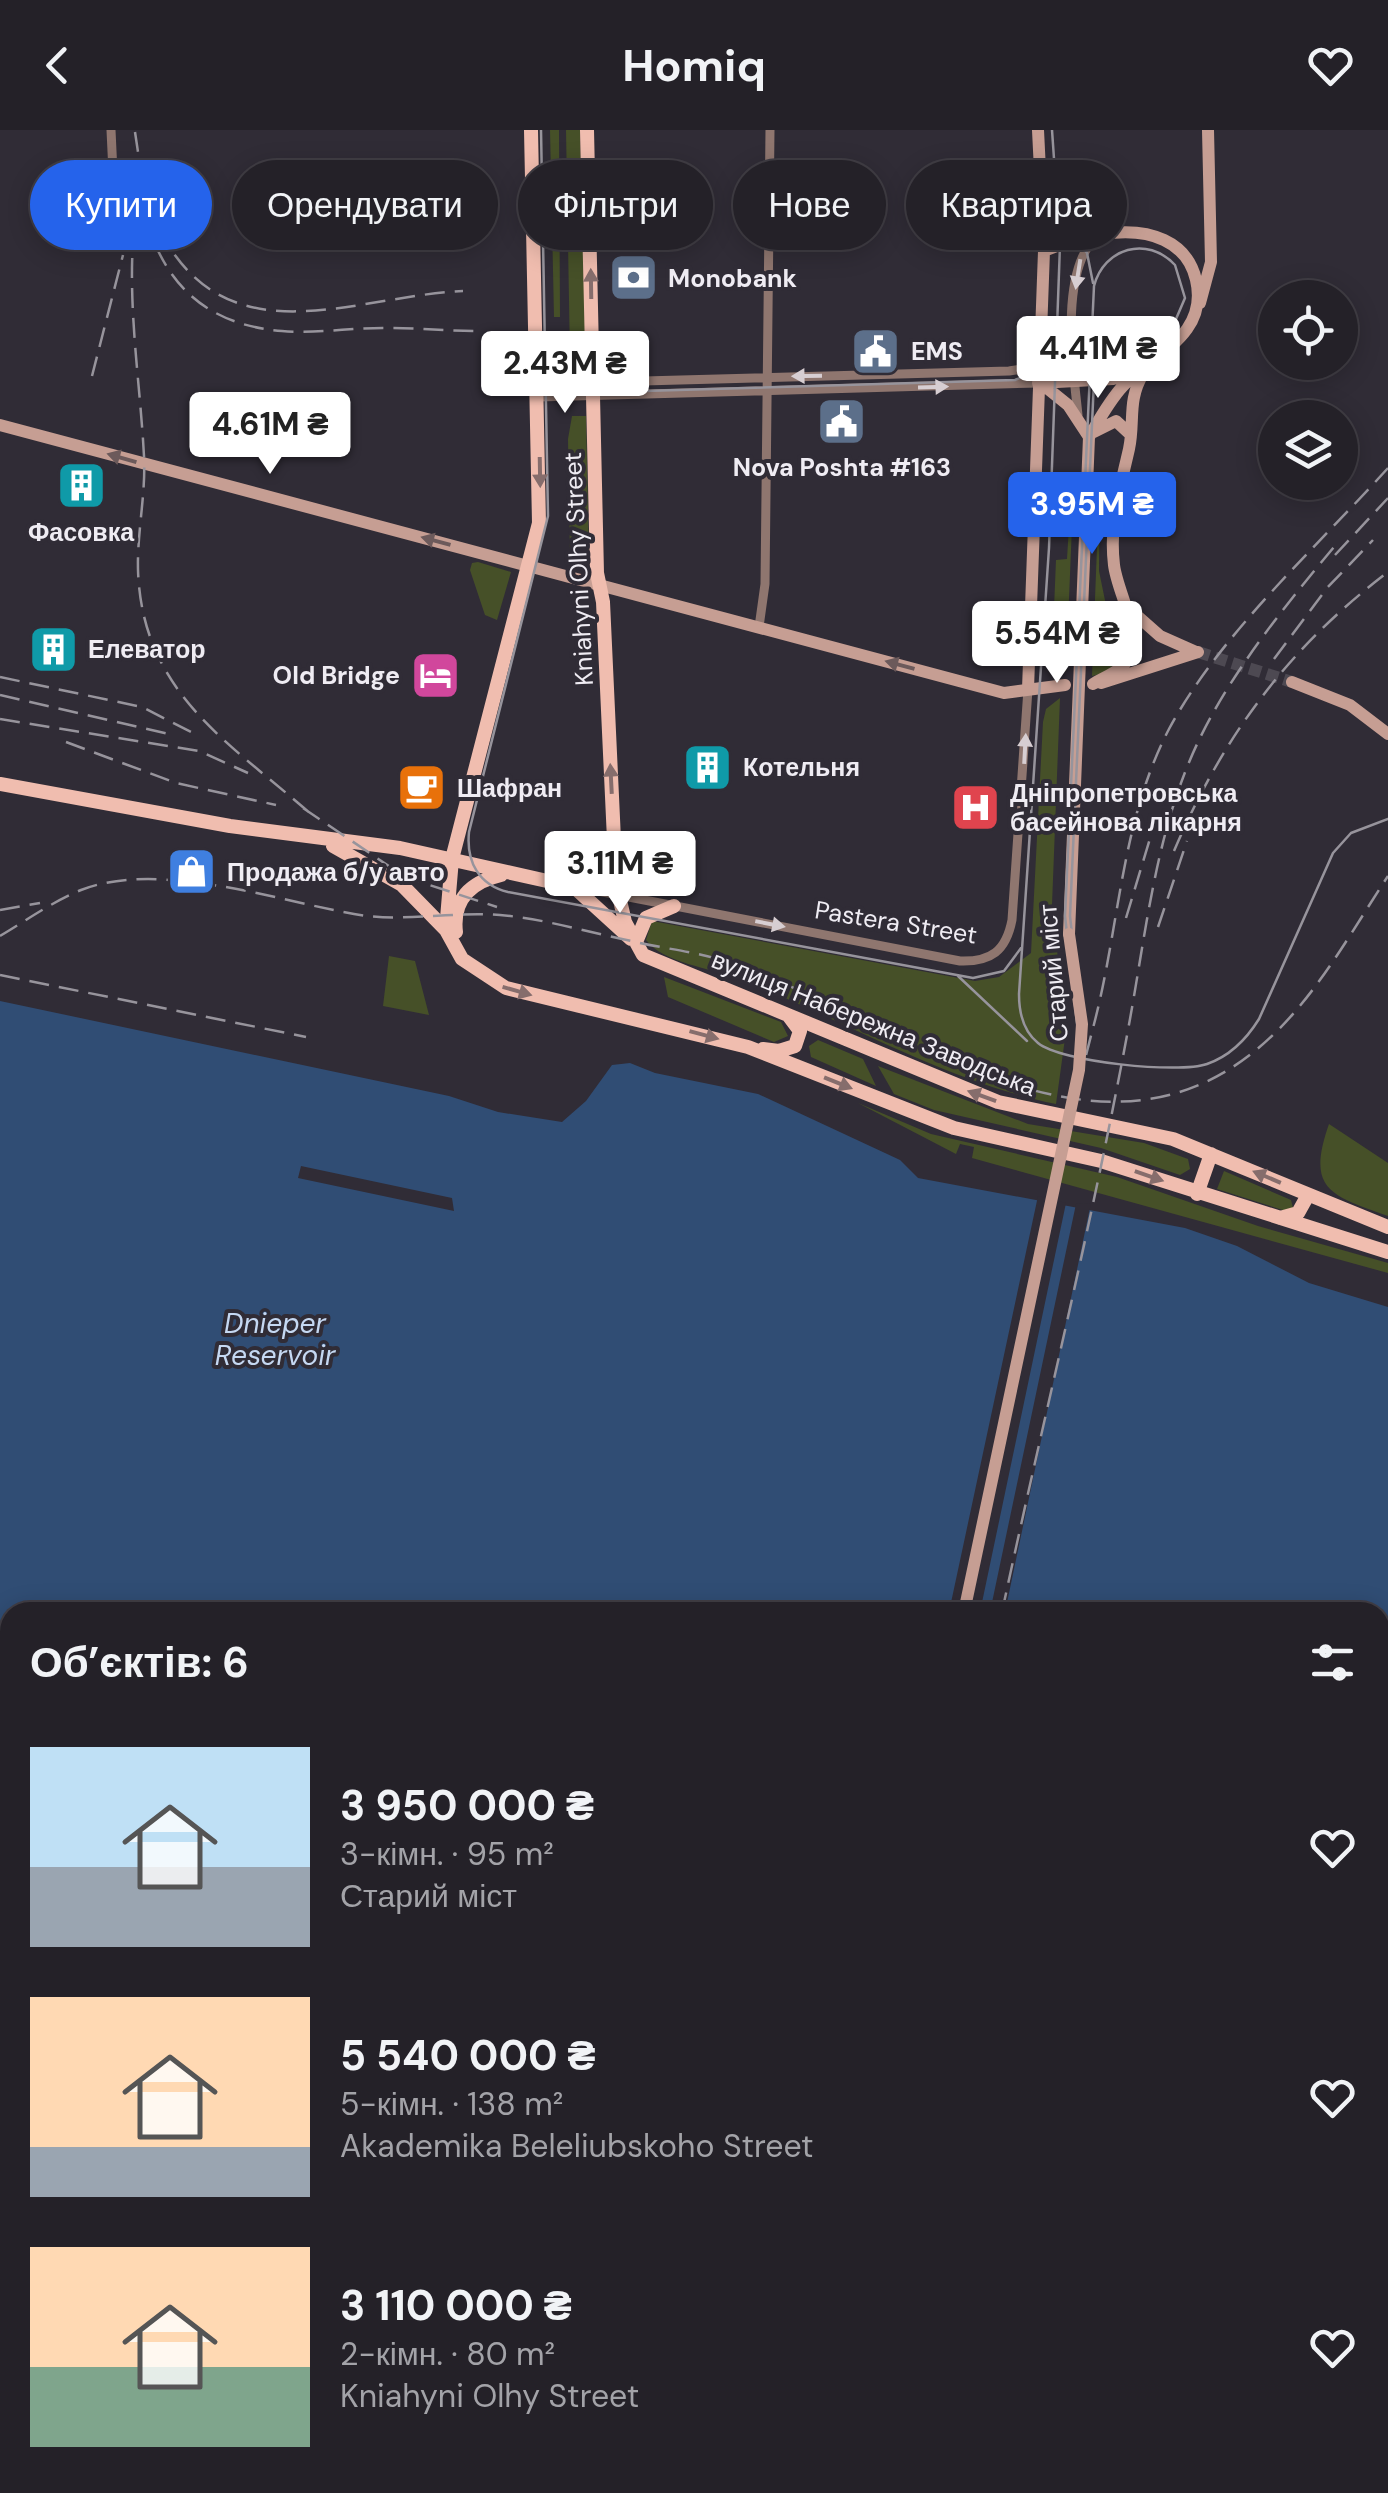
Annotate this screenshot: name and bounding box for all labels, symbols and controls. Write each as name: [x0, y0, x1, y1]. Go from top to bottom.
text: Homiq: [622, 36, 766, 95]
icon: back: [30, 38, 85, 93]
icon: heart: [1303, 38, 1358, 93]
chip: Купити: [30, 160, 212, 250]
chip: Орендувати: [232, 160, 498, 250]
chip: Фільтри: [518, 160, 713, 250]
chip: Нове: [733, 160, 886, 250]
chip: Квартира: [906, 160, 1127, 250]
bank icon: Monobank: [607, 252, 659, 304]
one-way arrow: [1070, 259, 1085, 290]
place label: Monobank: [668, 262, 798, 295]
one-way arrow: [582, 268, 598, 300]
map controls: [1258, 280, 1358, 500]
button: locate: [1258, 280, 1358, 380]
pin: 4.41M ₴: [1006, 316, 1190, 401]
public building icon: EMS: [850, 325, 902, 377]
text: 4.41M ₴: [1039, 327, 1157, 369]
pin: 2.43M ₴: [473, 331, 657, 416]
place label: EMS: [911, 335, 963, 368]
text: 2.43M ₴: [503, 342, 627, 384]
one-way arrow: [791, 369, 823, 385]
one-way arrow: [917, 379, 949, 395]
pin: 4.61M ₴: [178, 392, 362, 477]
public building icon: Nova Poshta #163: [816, 395, 868, 447]
button: layers: [1258, 400, 1358, 500]
text: 4.61M ₴: [211, 403, 329, 445]
one-way arrow: [106, 449, 137, 465]
street label: Kniahyni Olhy Street: [556, 451, 601, 687]
place label: Nova Poshta #163: [733, 451, 951, 484]
one-way arrow: [532, 457, 548, 489]
building icon: Фасовка: [55, 460, 107, 512]
pin: 3.95M ₴: [1000, 472, 1184, 557]
text: 3.95M ₴: [1030, 483, 1154, 525]
place label: Фасовка: [28, 516, 135, 549]
one-way arrow: [420, 532, 451, 548]
pin: 5.54M ₴: [965, 601, 1149, 686]
text: 5.54M ₴: [994, 612, 1120, 654]
building icon: Елеватор: [27, 623, 79, 675]
place label: Елеватор: [88, 633, 206, 666]
hotel icon: Old Bridge: [409, 649, 461, 701]
one-way arrow: [884, 656, 915, 672]
place label: Old Bridge: [273, 659, 400, 692]
one-way arrow: [1017, 732, 1033, 764]
building icon: Котельня: [682, 741, 734, 793]
place label: Котельня: [743, 751, 860, 784]
cafe icon: Шафран: [396, 762, 448, 814]
one-way arrow: [603, 762, 619, 794]
place label: Шафран: [457, 772, 562, 805]
place label: Дніпропетровська басейнова лікарня: [1010, 777, 1242, 839]
hospital icon: Дніпропетровська басейнова лікарня: [949, 781, 1001, 833]
pin: 3.11M ₴: [528, 831, 712, 916]
text: 3.11M ₴: [567, 842, 673, 884]
shop icon: Продажа б/у авто: [166, 846, 218, 898]
place label: Продажа б/у авто: [227, 856, 445, 889]
street label: Pastera Street: [813, 893, 979, 952]
street label: Старий міст: [1031, 902, 1076, 1043]
one-way arrow: [754, 917, 786, 932]
street label: вулиця Набережна Заводська: [707, 943, 1041, 1104]
one-way arrow: [502, 983, 533, 999]
one-way arrow: [689, 1028, 720, 1044]
one-way arrow: [823, 1076, 853, 1092]
one-way arrow: [967, 1088, 997, 1103]
one-way arrow: [1134, 1169, 1164, 1184]
one-way arrow: [1252, 1169, 1282, 1185]
water label: Dnieper Reservoir: [215, 1305, 336, 1374]
text: Об’єктів: 6: [30, 1635, 249, 1690]
icon: filters: [1305, 1635, 1360, 1690]
text: 3 950 000 ₴: [340, 1778, 594, 1833]
icon: home: [110, 1787, 230, 1907]
icon: heart: [1305, 1820, 1360, 1875]
text: 3-кімн. · 95 m²: [340, 1833, 554, 1875]
text: Старий міст: [340, 1875, 517, 1917]
text: 5 540 000 ₴: [340, 2028, 595, 2083]
icon: home: [110, 2037, 230, 2157]
icon: heart: [1305, 2070, 1360, 2125]
text: 5-кімн. · 138 m²: [340, 2083, 563, 2125]
text: Akademika Beleliubskoho Street: [340, 2125, 814, 2167]
text: 3 110 000 ₴: [340, 2278, 572, 2333]
icon: home: [110, 2287, 230, 2407]
icon: heart: [1305, 2320, 1360, 2375]
text: 2-кімн. · 80 m²: [340, 2333, 555, 2375]
text: Kniahyni Olhy Street: [340, 2375, 639, 2417]

